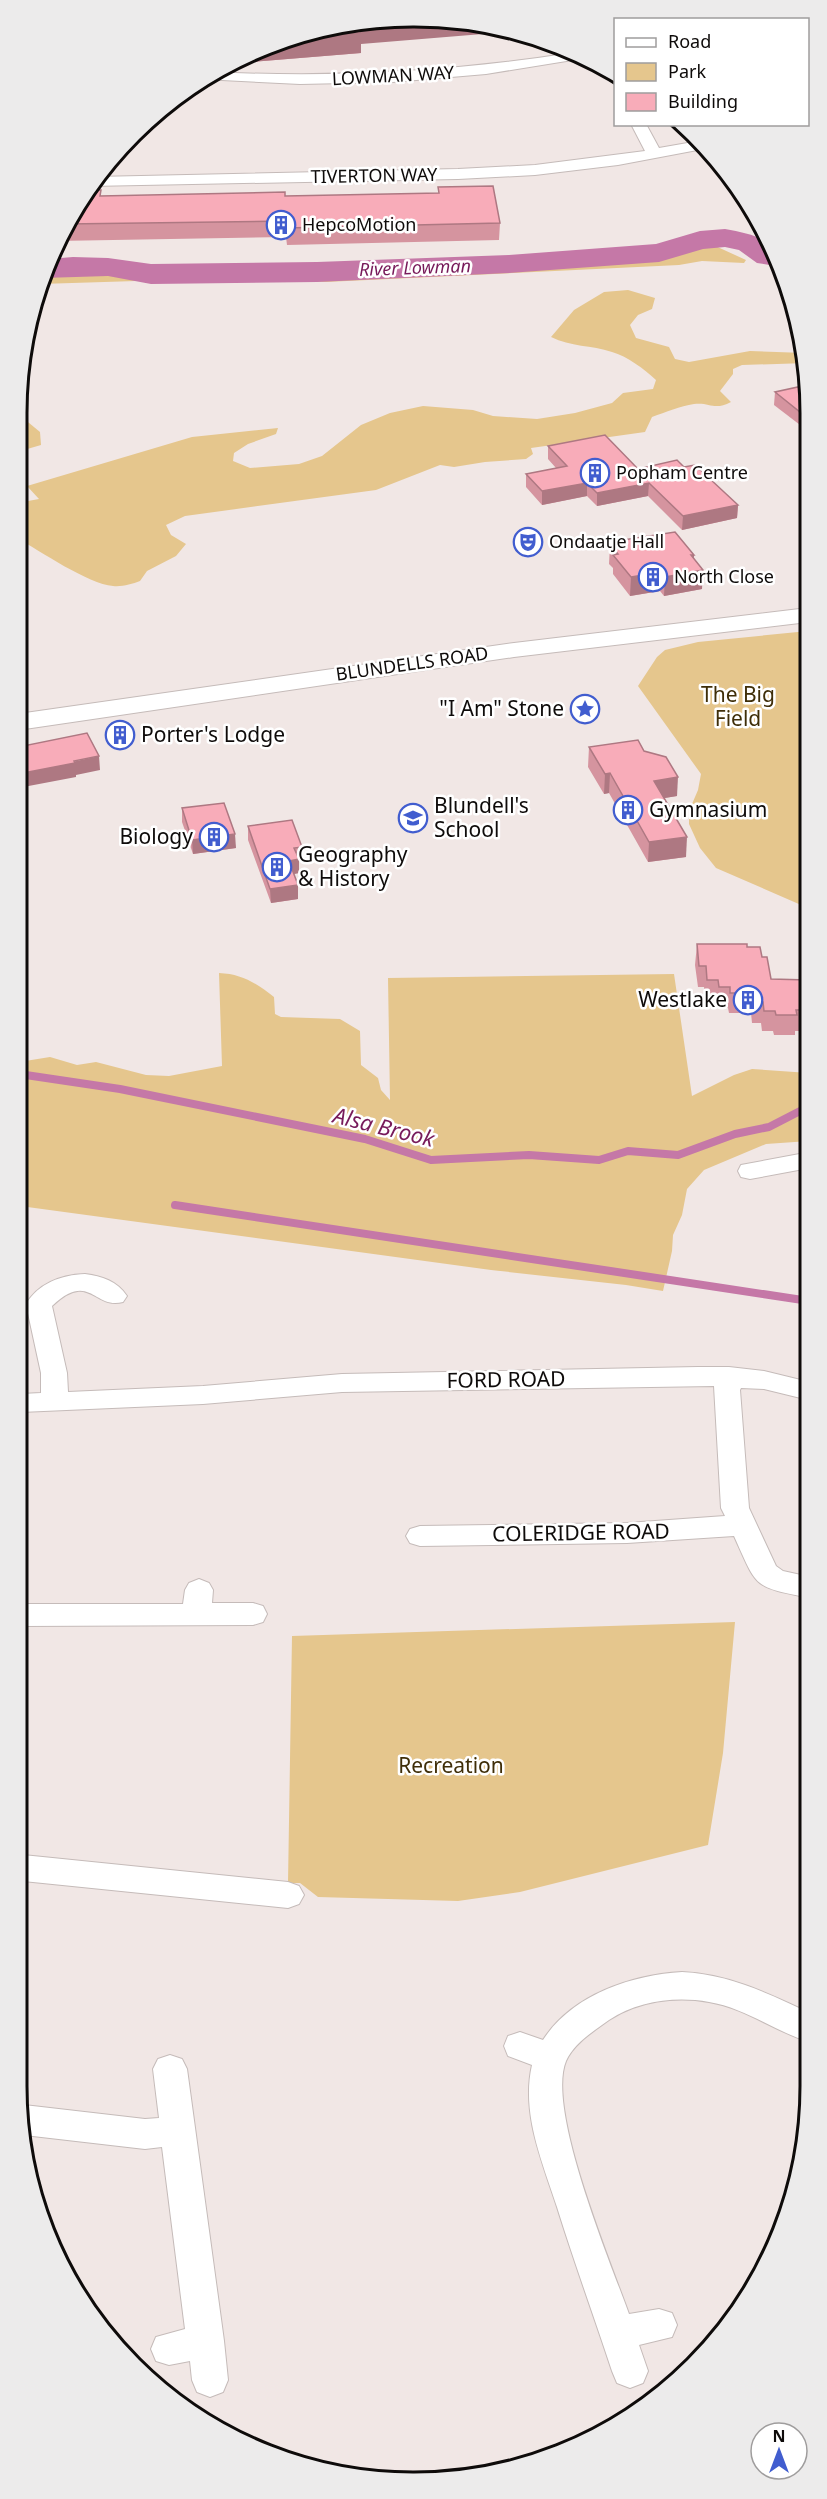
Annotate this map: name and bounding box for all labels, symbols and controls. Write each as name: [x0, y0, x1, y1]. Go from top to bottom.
legend: [614, 18, 809, 126]
text: Road: [668, 29, 711, 53]
text: Park: [668, 59, 706, 83]
street label: LOWMAN WAY: [331, 60, 456, 90]
text: Building: [668, 89, 738, 113]
street label: TIVERTON WAY: [310, 162, 438, 188]
building icon: HepcoMotion: [265, 209, 297, 241]
place label: HepcoMotion: [302, 212, 416, 236]
water label: River Lowman: [359, 253, 471, 281]
building icon: Popham Centre: [579, 457, 611, 489]
place label: Popham Centre: [616, 460, 748, 484]
theatre icon: Ondaatje Hall: [512, 526, 544, 558]
place label: Ondaatje Hall: [549, 529, 664, 553]
building icon: North Close: [637, 561, 669, 593]
place label: North Close: [674, 564, 774, 588]
street label: BLUNDELLS ROAD: [334, 640, 490, 686]
park label: The Big Field: [701, 680, 775, 732]
place icon: "I Am" Stone: [569, 693, 601, 725]
place label: "I Am" Stone: [439, 694, 564, 722]
building icon: Porter's Lodge: [104, 719, 136, 751]
place label: Porter's Lodge: [141, 720, 285, 748]
place label: Blundell's School: [434, 791, 529, 843]
building icon: Gymnasium: [612, 794, 644, 826]
place label: Gymnasium: [649, 795, 767, 823]
school or university icon: Blundell's School: [397, 802, 429, 834]
building icon: Biology: [198, 821, 230, 853]
place label: Biology: [119, 822, 193, 850]
place label: Geography & History: [298, 840, 408, 892]
building icon: Geography & History: [261, 851, 293, 883]
building icon: Westlake: [732, 984, 764, 1016]
place label: Westlake: [638, 985, 727, 1013]
water label: Alsa Brook: [329, 1099, 439, 1153]
street label: FORD ROAD: [446, 1364, 566, 1394]
street label: COLERIDGE ROAD: [492, 1516, 670, 1548]
park label: Recreation: [398, 1751, 504, 1779]
north arrow: [749, 2421, 809, 2481]
text: N: [772, 2425, 786, 2447]

